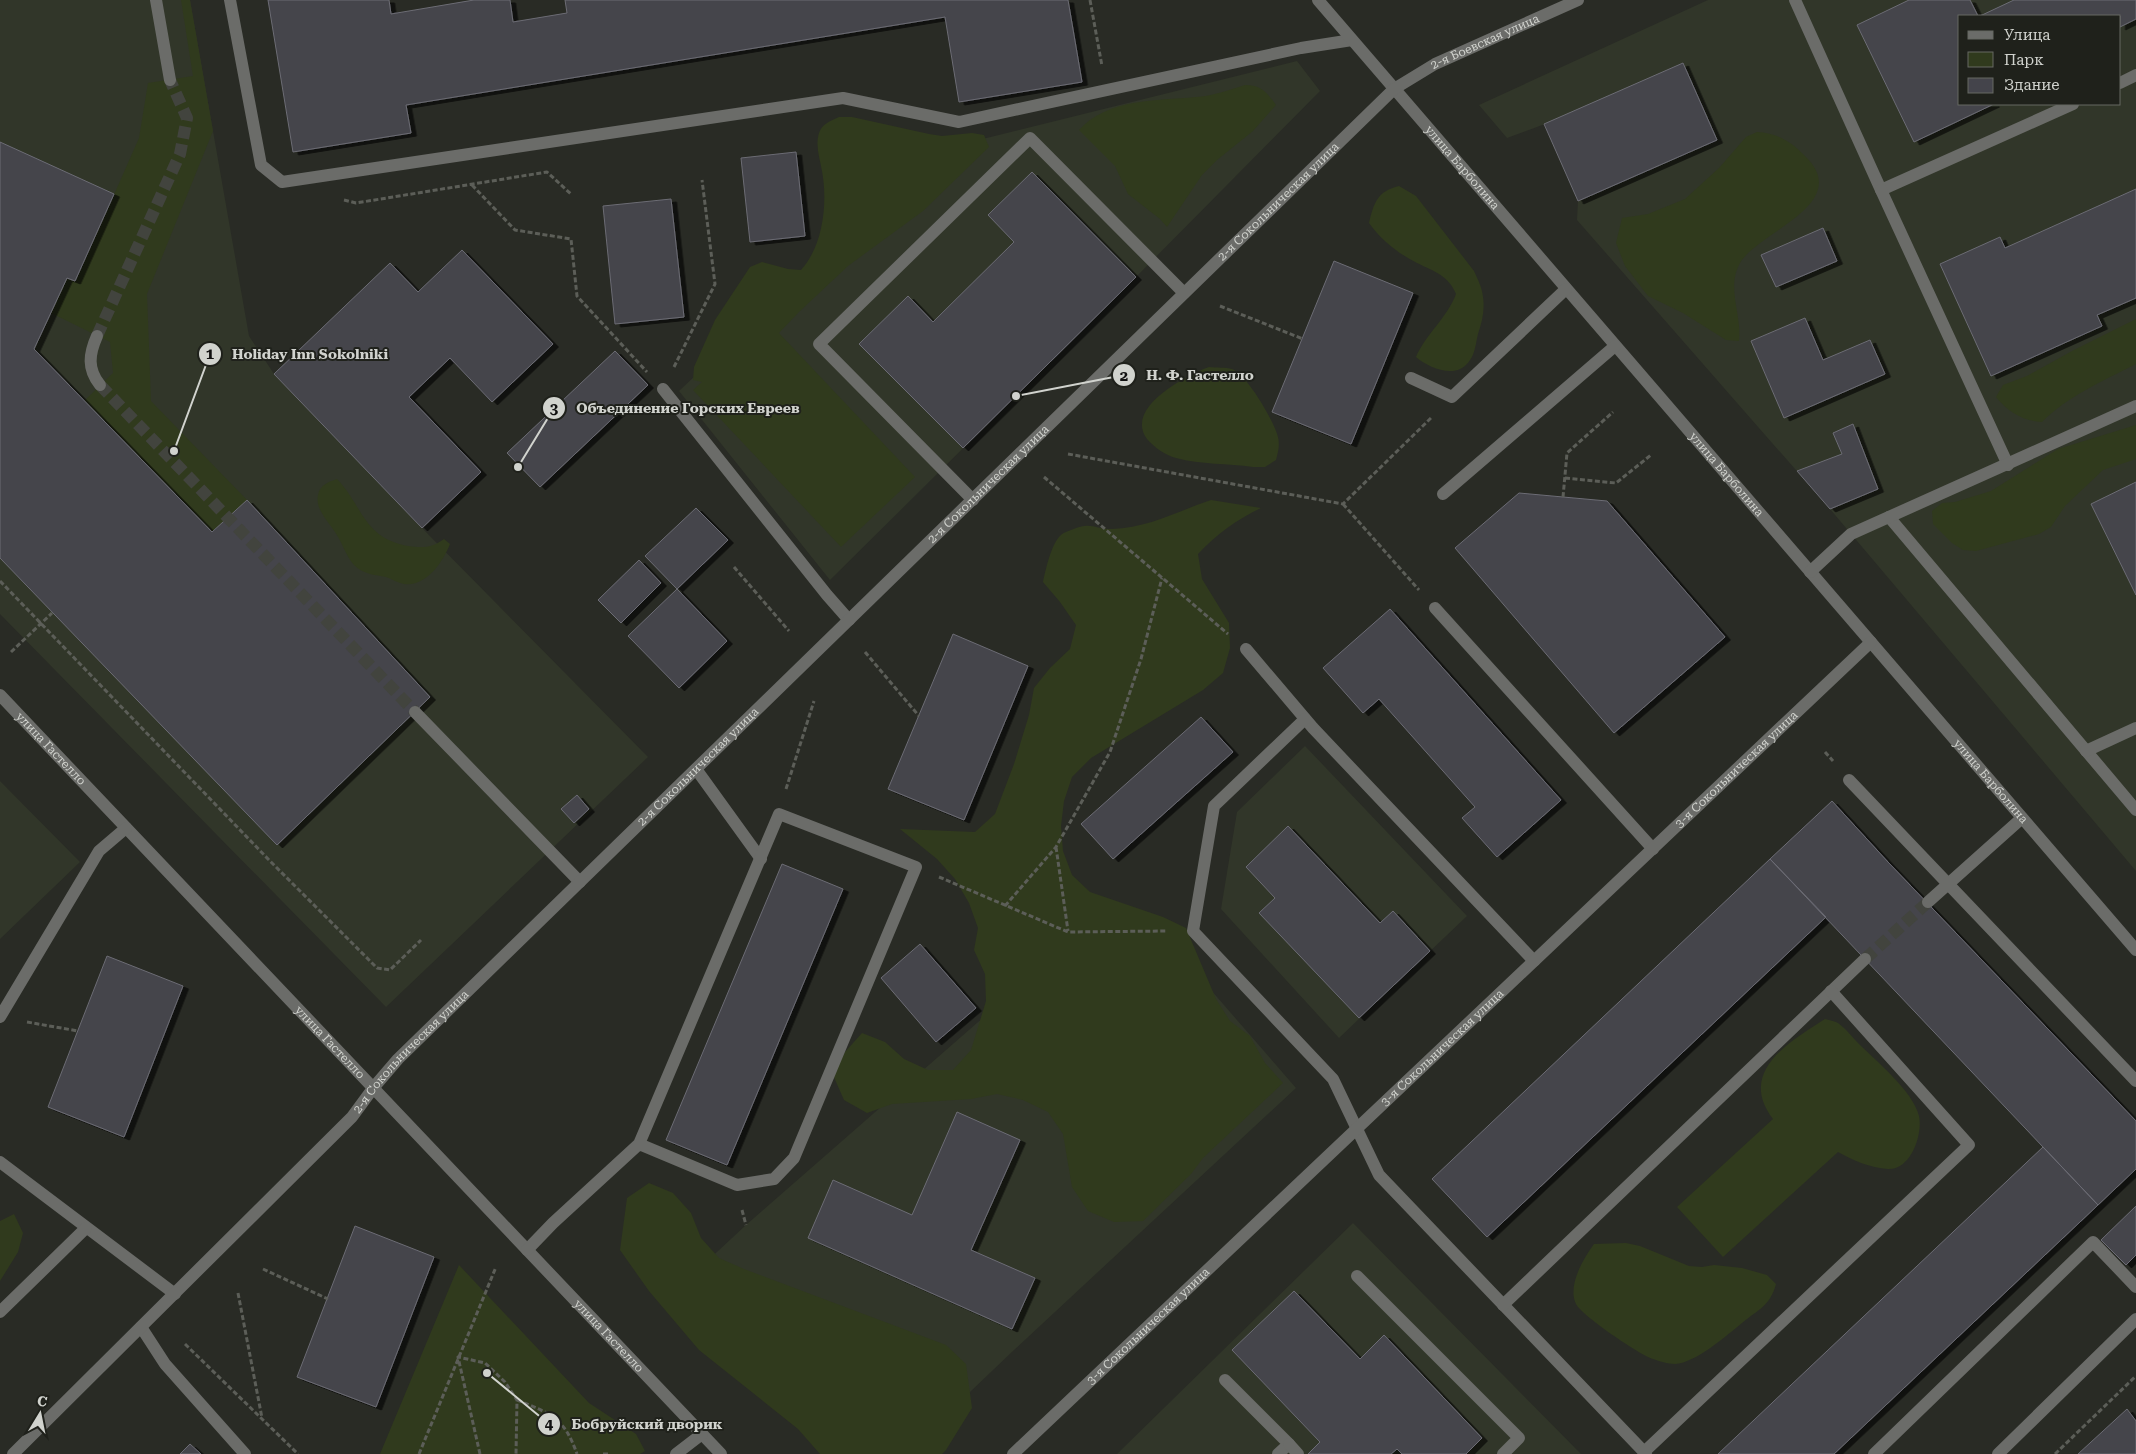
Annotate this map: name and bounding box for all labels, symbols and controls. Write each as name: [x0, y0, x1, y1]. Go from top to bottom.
street label: 2-я Боевская улица: [1428, 11, 1542, 72]
legend: [1958, 15, 2121, 105]
text: Улица: [2004, 26, 2050, 44]
text: Парк: [2004, 51, 2044, 69]
text: Здание: [2004, 76, 2060, 94]
street label: улица Барболина: [1422, 123, 1503, 213]
street label: 2-я Сокольническая улица: [1215, 139, 1342, 264]
callout: Holiday Inn Sokolniki: [197, 340, 398, 369]
text: 1: [206, 345, 215, 363]
text: Holiday Inn Sokolniki: [232, 346, 388, 362]
callout: Н. Ф. Гастелло: [1111, 361, 1264, 390]
text: 2: [1120, 367, 1128, 385]
text: Н. Ф. Гастелло: [1146, 367, 1254, 383]
callout: Объединение Горских Евреев: [541, 394, 810, 423]
text: 3: [550, 400, 559, 418]
text: Объединение Горских Евреев: [576, 400, 800, 416]
street label: 2-я Сокольническая улица: [925, 422, 1052, 546]
street label: улица Барболина: [1686, 429, 1767, 520]
street label: 2-я Сокольническая улица: [635, 704, 762, 829]
street label: 3-я Сокольническая улица: [1672, 708, 1801, 831]
street label: улица Гастелло: [13, 709, 89, 788]
street label: улица Барболина: [1951, 736, 2031, 827]
street label: 3-я Сокольническая улица: [1378, 986, 1507, 1109]
street label: 2-я Сокольническая улица: [350, 987, 472, 1116]
street label: улица Гастелло: [292, 1003, 368, 1082]
street label: 3-я Сокольническая улица: [1084, 1265, 1213, 1387]
street label: улица Гастелло: [571, 1297, 647, 1375]
north arrow: [15, 1389, 65, 1439]
text: С: [36, 1392, 49, 1410]
callout: Бобруйский дворик: [536, 1410, 732, 1439]
text: 4: [545, 1415, 554, 1433]
text: Бобруйский дворик: [571, 1416, 723, 1432]

